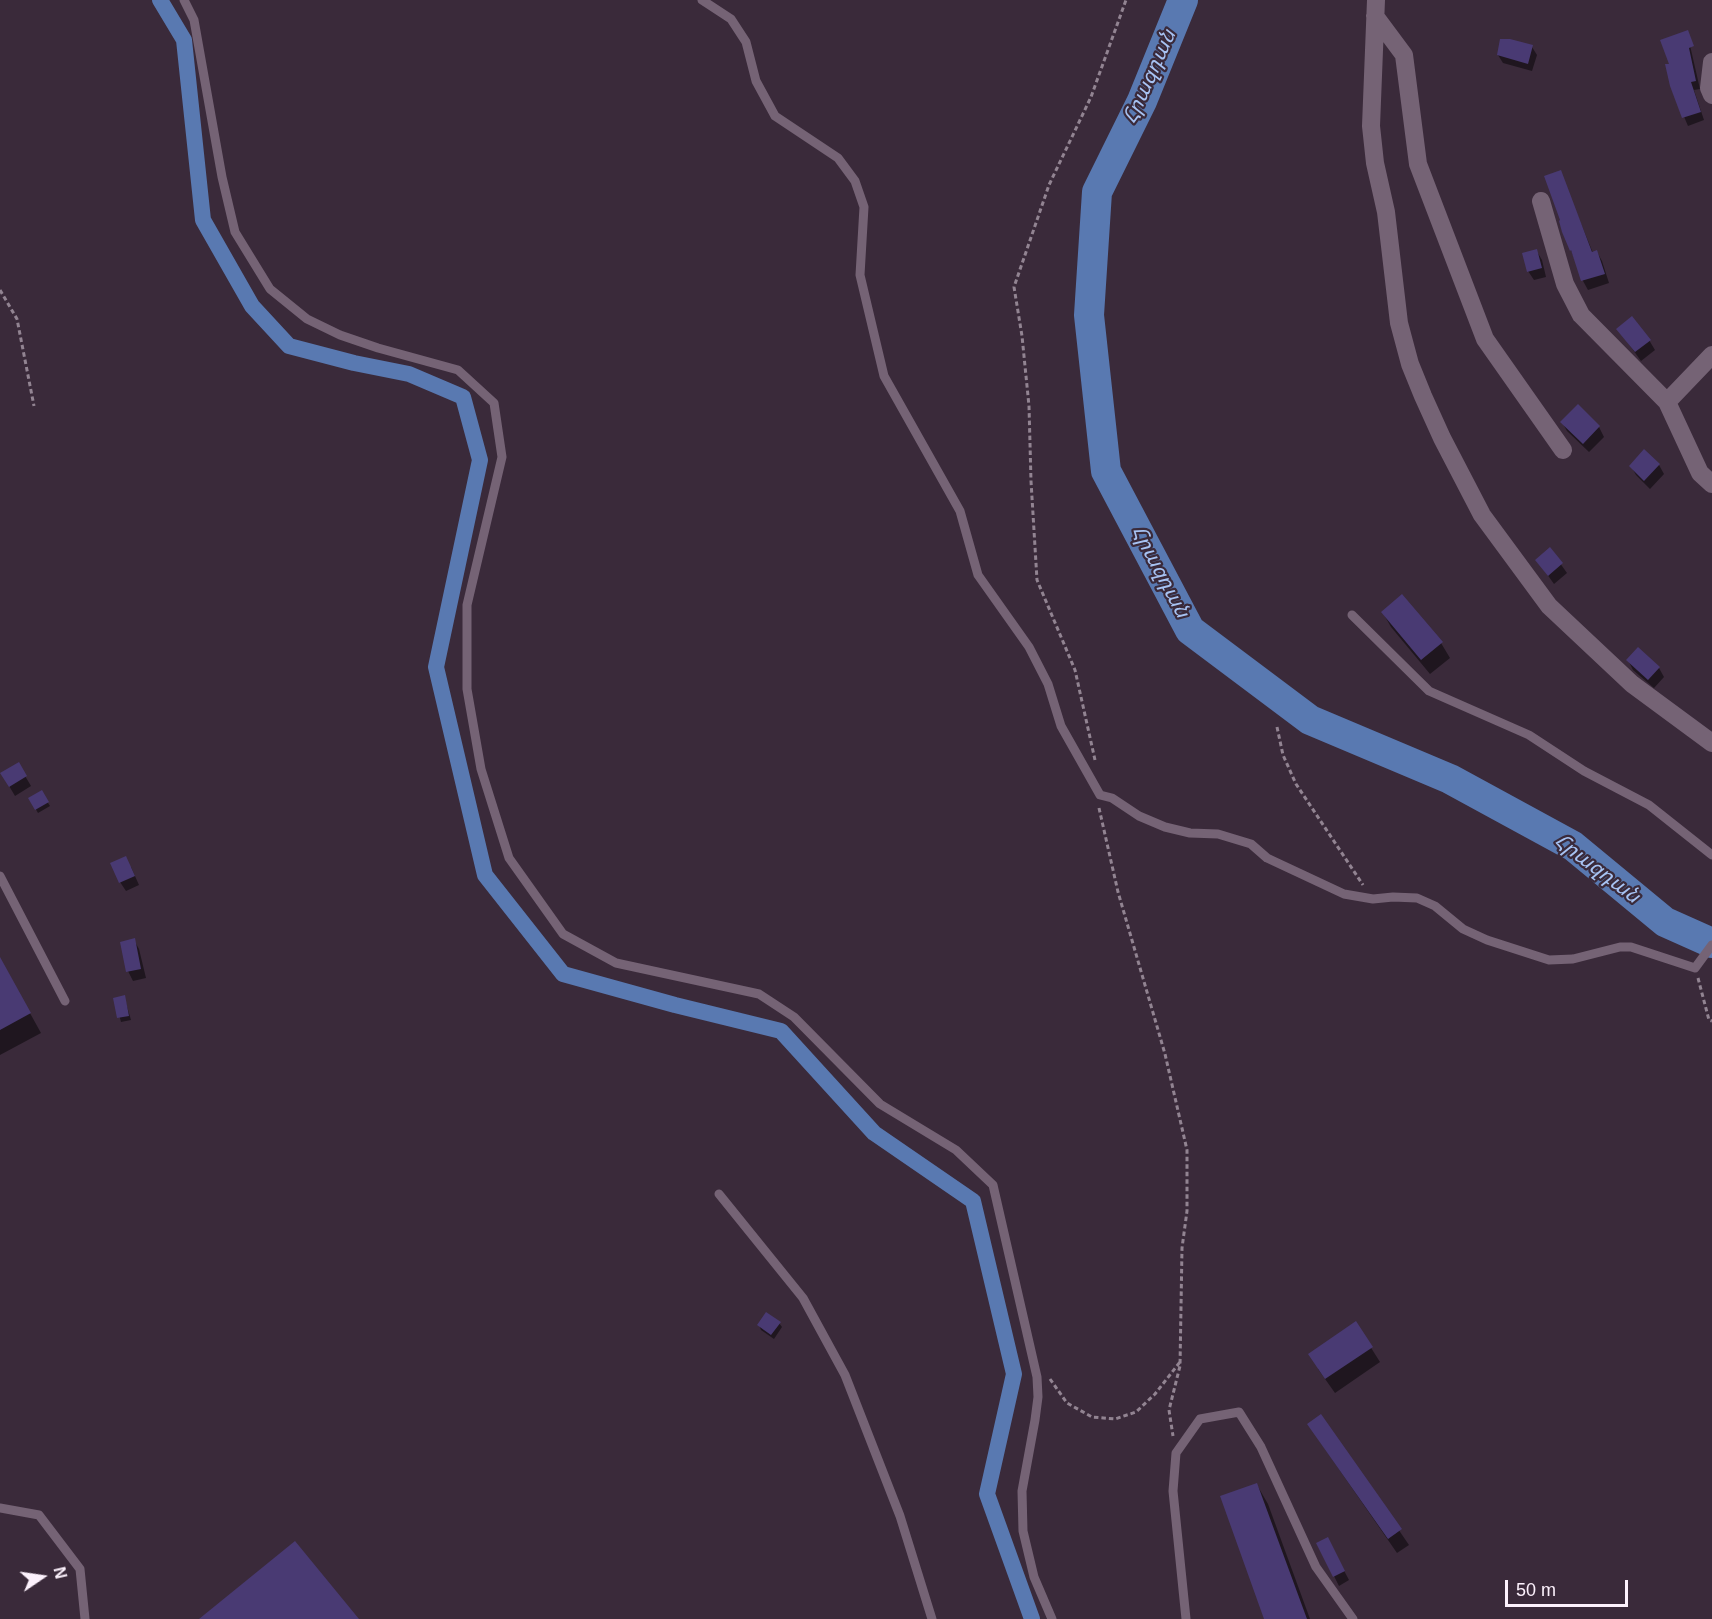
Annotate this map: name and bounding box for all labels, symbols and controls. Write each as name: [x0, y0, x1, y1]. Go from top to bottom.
water label: Հրազդան: [1118, 26, 1182, 128]
water label: Հրազդան: [1125, 522, 1195, 622]
water label: Հրազդան: [1549, 829, 1645, 909]
north arrow: [12, 1547, 72, 1607]
text: N: [50, 1565, 70, 1580]
scale bar: [1508, 1568, 1631, 1606]
text: 50 m: [1516, 1580, 1556, 1600]

